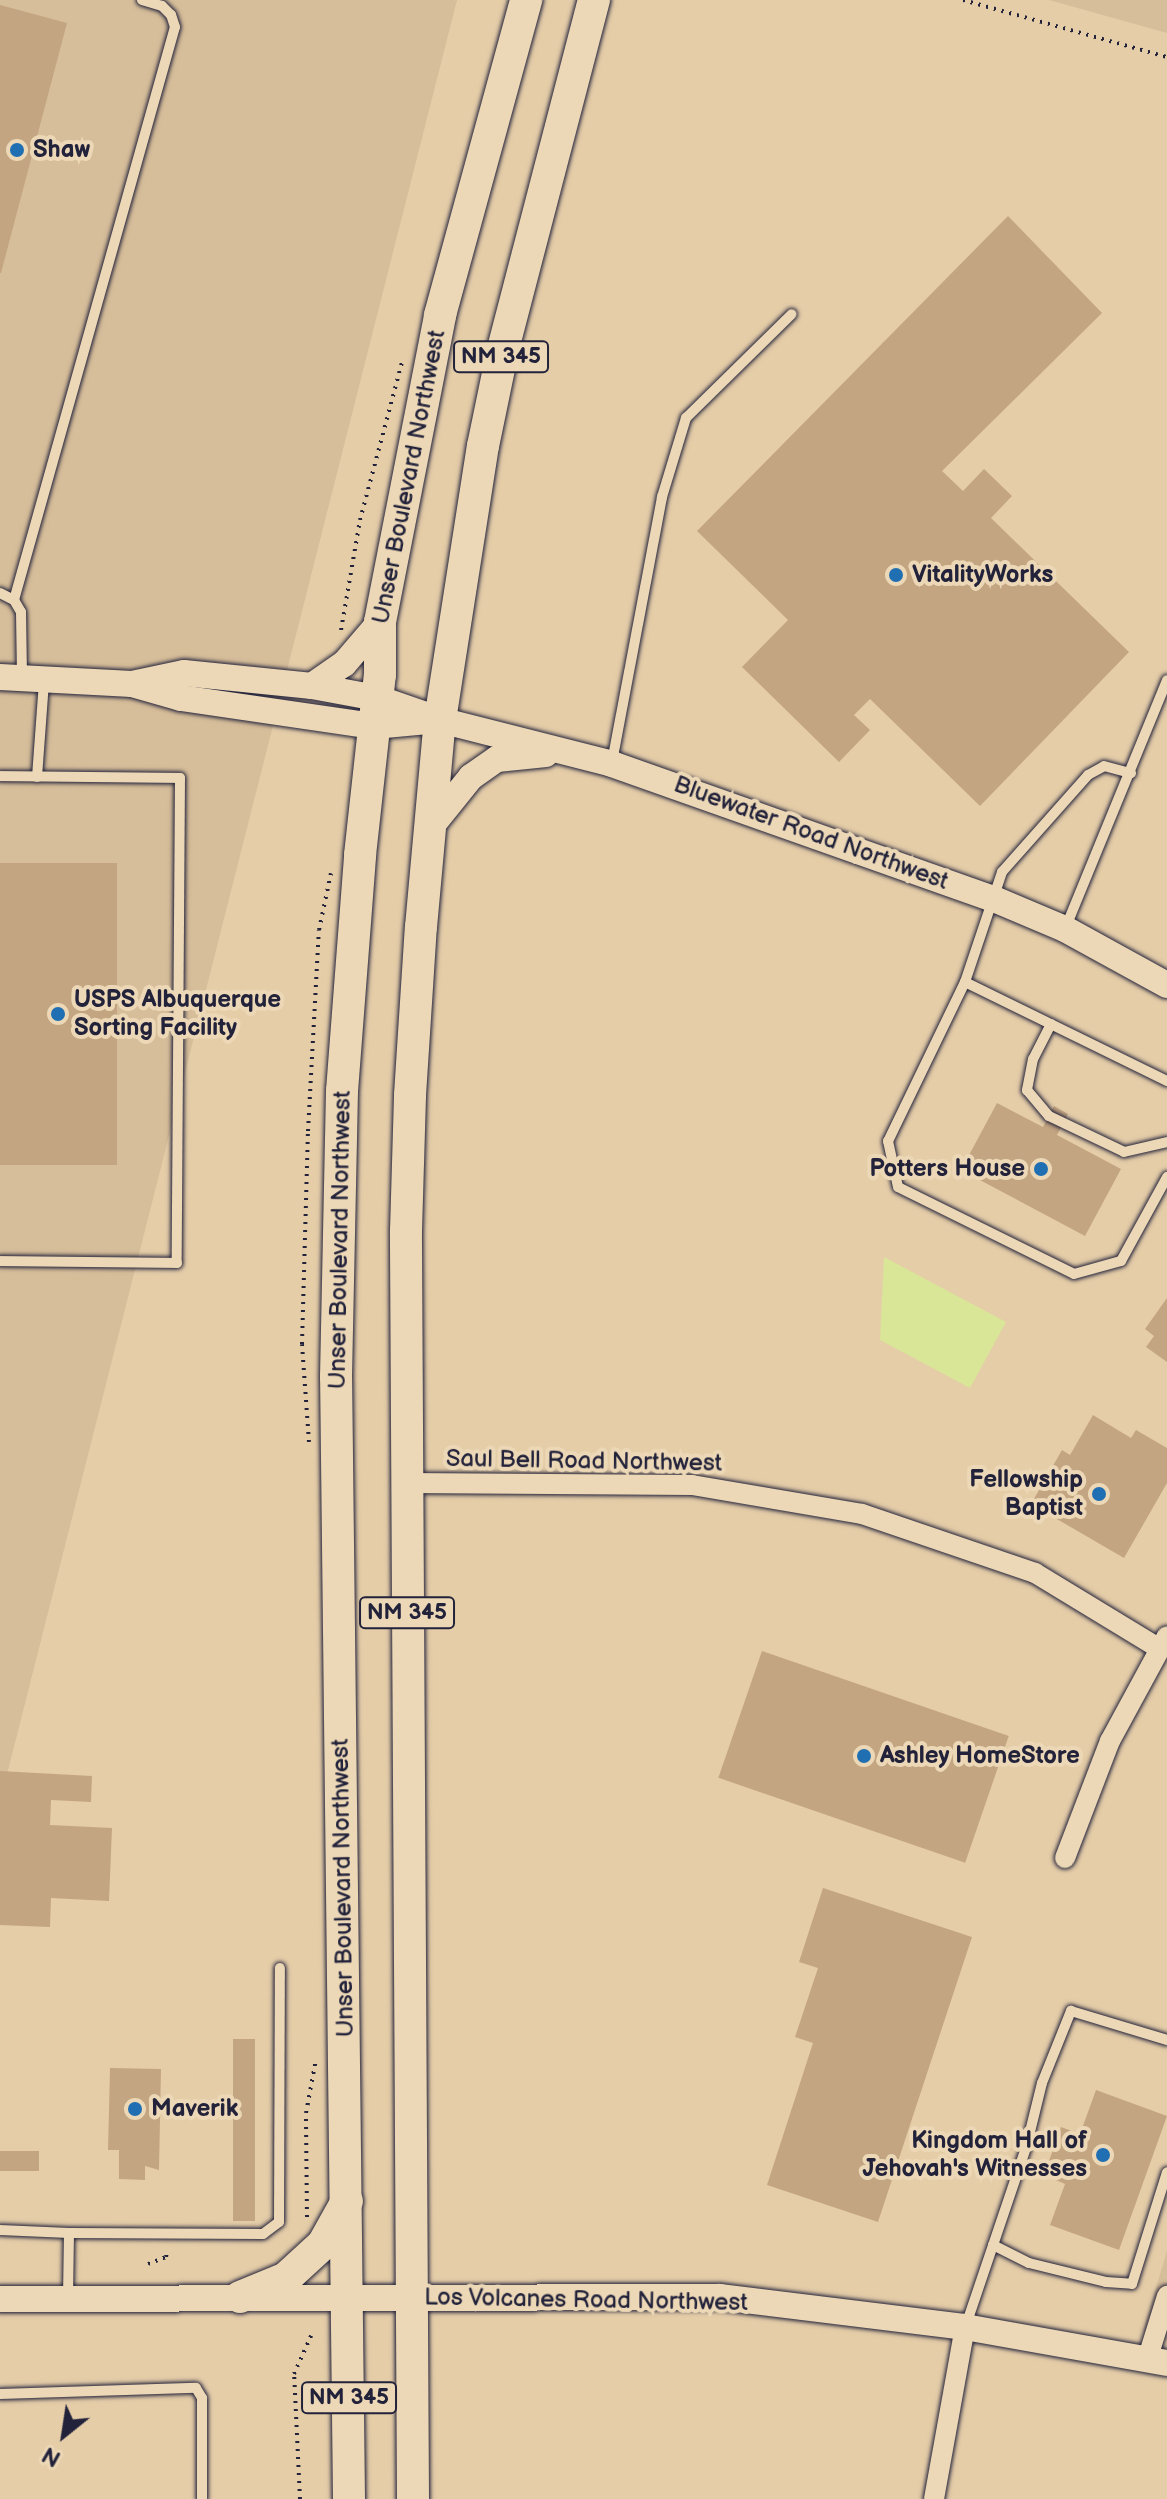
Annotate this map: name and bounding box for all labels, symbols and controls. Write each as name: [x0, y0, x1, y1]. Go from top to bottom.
place label: Shaw: [33, 136, 90, 164]
marker: Shaw: [8, 141, 26, 159]
street label: Unser Boulevard Northwest: [366, 328, 452, 626]
road number: NM 345: [453, 339, 549, 375]
place label: VitalityWorks: [912, 561, 1053, 589]
marker: VitalityWorks: [887, 566, 905, 584]
street label: Bluewater Road Northwest: [670, 770, 952, 896]
place label: USPS Albuquerque Sorting Facility: [74, 986, 281, 1042]
marker: USPS Albuquerque Sorting Facility: [49, 1005, 67, 1023]
street label: Unser Boulevard Northwest: [323, 1090, 357, 1390]
place label: Potters House: [870, 1155, 1025, 1183]
marker: Potters House: [1032, 1160, 1050, 1178]
street label: Saul Bell Road Northwest: [446, 1444, 722, 1478]
place label: Fellowship Baptist: [969, 1466, 1083, 1522]
marker: Fellowship Baptist: [1090, 1485, 1108, 1503]
road number: NM 345: [359, 1595, 455, 1631]
street label: Unser Boulevard Northwest: [326, 1738, 360, 2038]
place label: Ashley HomeStore: [880, 1742, 1080, 1770]
marker: Ashley HomeStore: [855, 1747, 873, 1765]
place label: Maverik: [151, 2095, 238, 2123]
marker: Maverik: [126, 2100, 144, 2118]
place label: Kingdom Hall of Jehovah's Witnesses: [863, 2127, 1087, 2183]
marker: Kingdom Hall of Jehovah's Witnesses: [1094, 2146, 1112, 2164]
street label: Los Volcanes Road Northwest: [424, 2283, 748, 2317]
road number: NM 345: [301, 2380, 397, 2416]
north arrow: [24, 2395, 104, 2475]
text: N: [38, 2440, 66, 2472]

